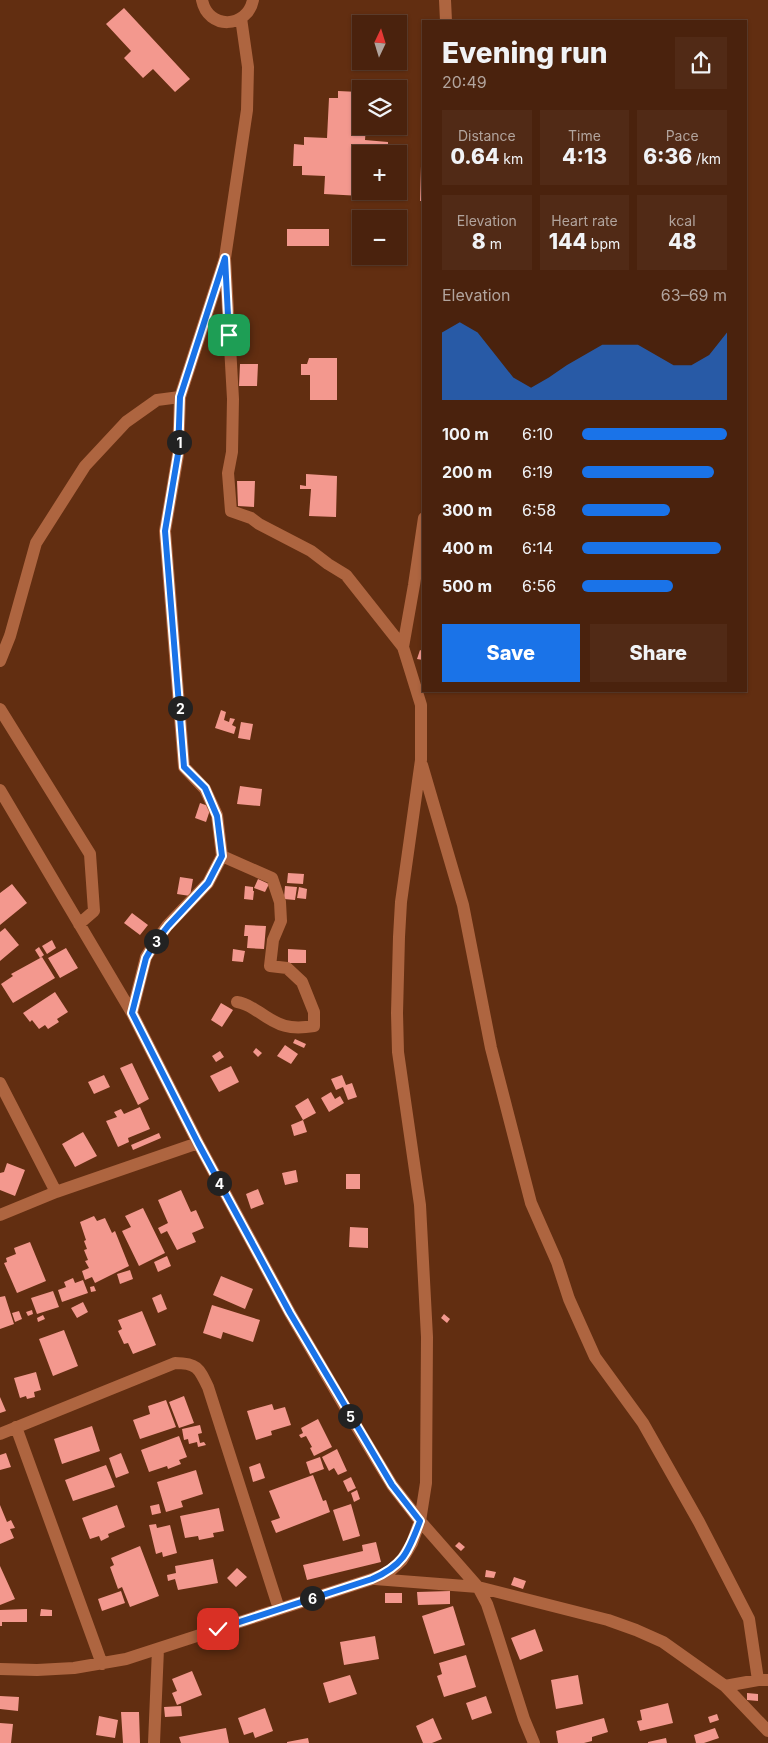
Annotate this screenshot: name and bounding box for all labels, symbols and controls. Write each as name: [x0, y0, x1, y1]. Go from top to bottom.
north arrow: [352, 15, 408, 70]
map controls: [352, 15, 407, 265]
text: Evening run: [442, 36, 608, 70]
button: share: [675, 37, 727, 89]
text: 20:49: [442, 72, 487, 92]
button: layers: [352, 80, 407, 135]
text: Distance: [458, 127, 516, 144]
text: Time: [568, 127, 601, 144]
text: Pace: [666, 127, 699, 144]
text: 0.64: [450, 144, 499, 169]
text: 4:13: [562, 144, 607, 169]
text: 6:36: [643, 144, 692, 169]
button: +: [352, 145, 407, 200]
text: km: [499, 150, 523, 167]
text: /km: [692, 150, 721, 167]
button: −: [352, 210, 407, 265]
text: Elevation: [457, 212, 517, 229]
text: Heart rate: [551, 212, 618, 229]
text: kcal: [669, 212, 696, 229]
text: 8: [472, 229, 486, 254]
text: 144: [549, 229, 587, 254]
text: 48: [668, 229, 696, 254]
text: m: [486, 235, 502, 252]
text: bpm: [587, 235, 620, 252]
text: Elevation: [442, 285, 511, 305]
text: 63–69 m: [661, 285, 727, 305]
pin: [208, 314, 250, 356]
icon: arrive: [215, 321, 243, 349]
text: 100 m: [442, 424, 489, 444]
text: 6:10: [522, 424, 553, 444]
pin: 1: [166, 430, 192, 454]
text: 1: [176, 434, 183, 451]
text: 200 m: [442, 462, 492, 482]
text: 6:19: [522, 462, 553, 482]
text: 300 m: [442, 500, 492, 520]
text: 6:58: [522, 500, 556, 520]
text: 400 m: [442, 538, 493, 558]
text: 6:14: [522, 538, 553, 558]
text: 500 m: [442, 576, 492, 596]
text: 6:56: [522, 576, 556, 596]
button: Save: [442, 624, 580, 682]
button: Share: [590, 624, 727, 682]
pin: 2: [168, 696, 192, 720]
text: 2: [176, 700, 185, 717]
pin: 3: [144, 928, 168, 954]
text: 3: [152, 933, 161, 950]
pin: 4: [206, 1170, 232, 1196]
text: 4: [215, 1175, 224, 1192]
pin: 5: [338, 1404, 362, 1428]
text: 5: [346, 1408, 355, 1425]
pin: 6: [300, 1586, 324, 1610]
text: 6: [308, 1590, 317, 1607]
pin: [197, 1608, 239, 1650]
icon: check: [204, 1615, 232, 1643]

